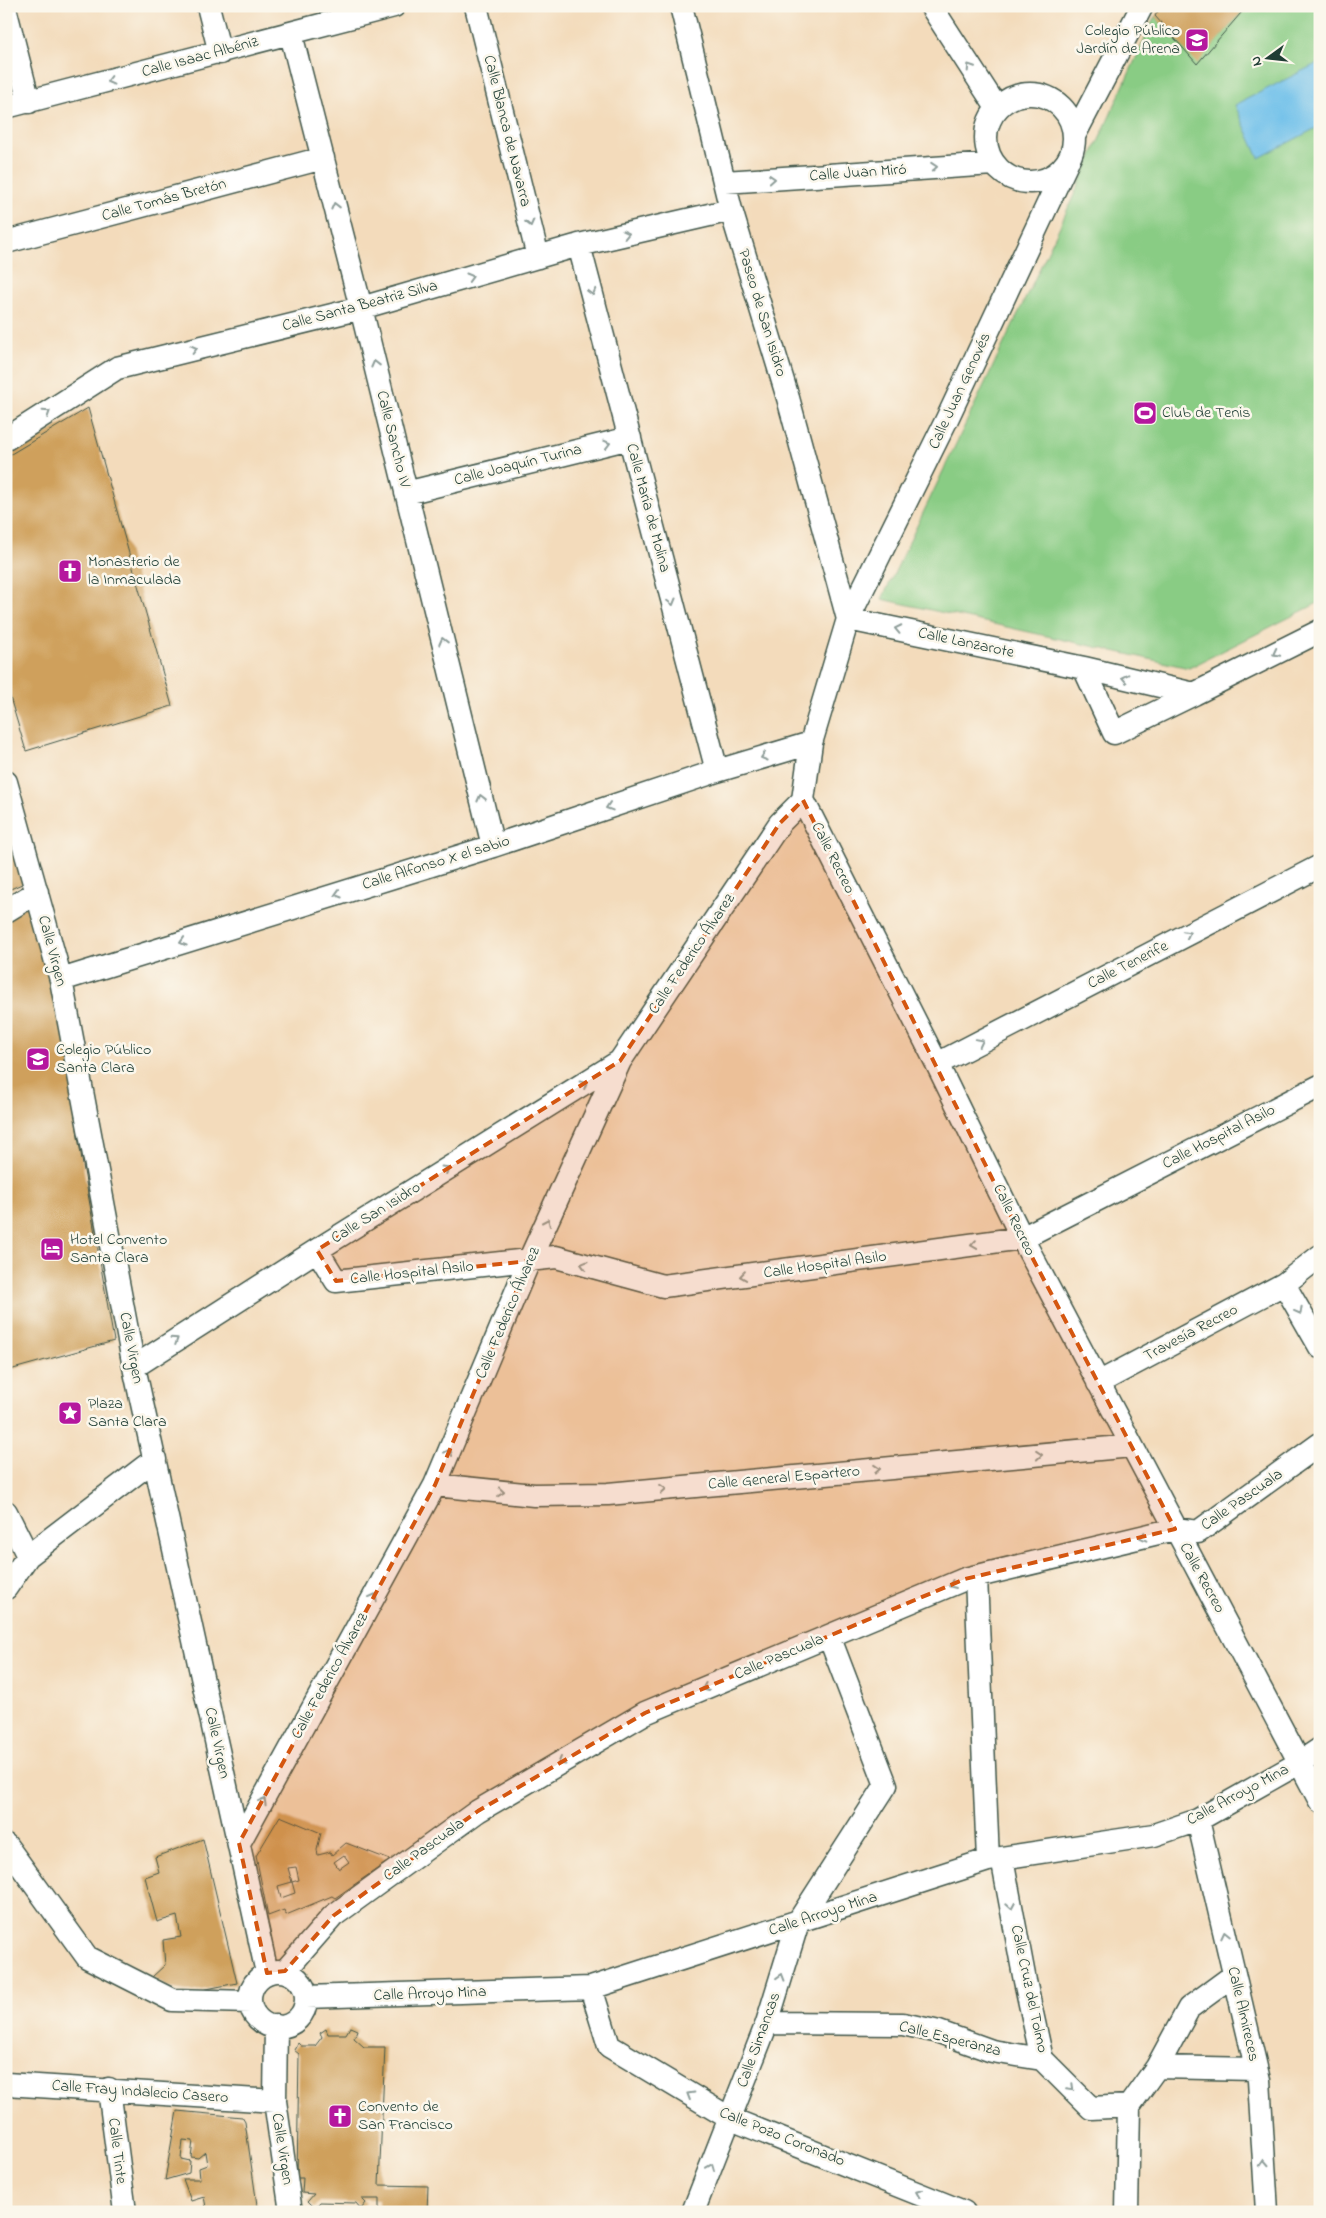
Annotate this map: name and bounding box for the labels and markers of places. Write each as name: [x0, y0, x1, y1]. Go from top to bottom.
place label: Colegio Público Jardín de Arena: [1076, 19, 1180, 61]
school or university icon: Colegio Público Jardín de Arena: [1184, 27, 1210, 53]
sports icon: Club de Tenis: [1132, 400, 1158, 426]
place label: Club de Tenis: [1162, 401, 1250, 425]
place label: Monasterio de la Inmaculada: [88, 550, 181, 592]
church icon: Monasterio de la Inmaculada: [57, 558, 83, 584]
place label: Colegio Público Santa Clara: [56, 1038, 151, 1080]
school or university icon: Colegio Público Santa Clara: [25, 1046, 51, 1072]
place label: Hotel Convento Santa Clara: [70, 1228, 167, 1270]
hotel icon: Hotel Convento Santa Clara: [39, 1236, 65, 1262]
place label: Plaza Santa Clara: [88, 1392, 167, 1434]
place icon: Plaza Santa Clara: [57, 1400, 83, 1426]
place label: Convento de San Francisco: [358, 2095, 453, 2137]
church icon: Convento de San Francisco: [327, 2103, 353, 2129]

